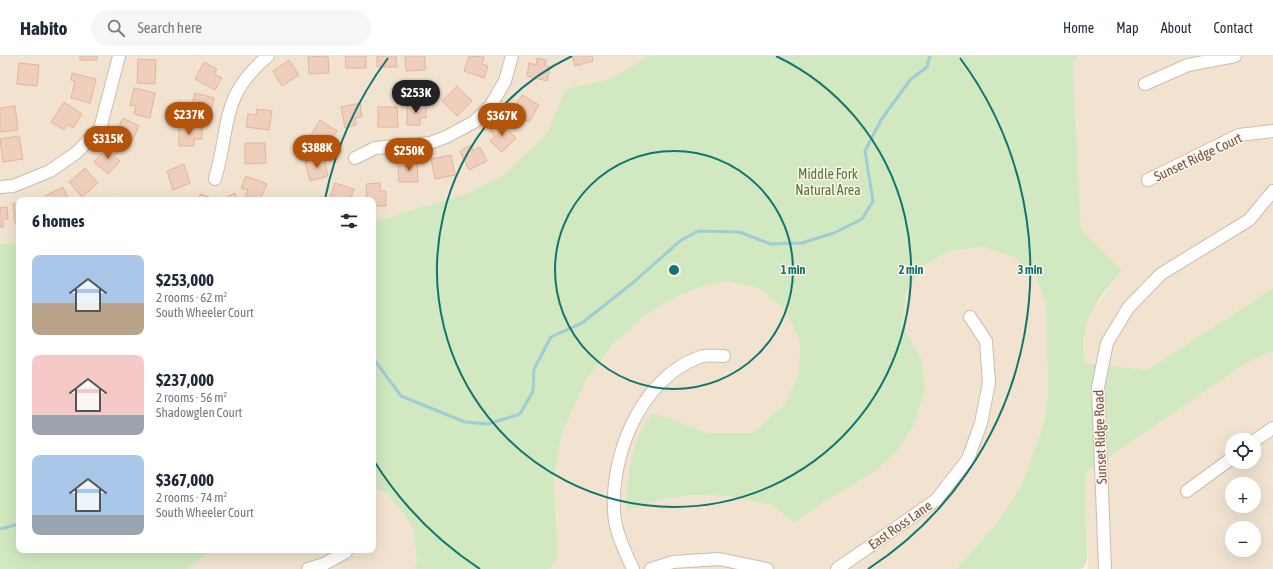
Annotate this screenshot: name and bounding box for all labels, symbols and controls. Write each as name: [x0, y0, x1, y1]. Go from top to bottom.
search box: [91, 10, 371, 46]
text: Habito: [20, 17, 67, 39]
icon: search: [105, 17, 127, 39]
text: Search here: [137, 19, 202, 36]
text: Home: [1063, 20, 1094, 36]
text: Map: [1116, 20, 1139, 36]
text: About: [1161, 20, 1192, 36]
text: Contact: [1214, 20, 1253, 36]
pin: $253K: [388, 80, 444, 114]
text: $253K: [401, 85, 431, 100]
pin: $237K: [161, 102, 217, 136]
pin: $367K: [474, 103, 530, 137]
text: $237K: [174, 107, 204, 122]
text: $367K: [487, 108, 517, 123]
pin: $315K: [80, 126, 136, 160]
street label: Sunset Ridge Court: [1151, 130, 1245, 184]
text: $315K: [93, 131, 123, 146]
pin: $388K: [289, 135, 345, 169]
pin: $250K: [381, 138, 437, 172]
text: $388K: [302, 140, 332, 155]
text: $250K: [394, 143, 424, 158]
park label: Middle Fork Natural Area: [795, 166, 861, 198]
icon: filters: [338, 210, 360, 232]
text: 6 homes: [32, 211, 85, 231]
centre of rings: [667, 263, 681, 277]
text: 1 min: [781, 263, 805, 277]
text: 2 min: [899, 263, 923, 277]
text: 3 min: [1018, 263, 1042, 277]
text: $253,000: [156, 270, 214, 290]
icon: home: [64, 271, 112, 319]
text: 2 rooms · 62 m²: [156, 290, 227, 305]
text: South Wheeler Court: [156, 305, 254, 320]
text: $237,000: [156, 370, 214, 390]
icon: home: [64, 371, 112, 419]
text: 2 rooms · 56 m²: [156, 390, 227, 405]
street label: Sunset Ridge Road: [1090, 390, 1110, 484]
text: Shadowglen Court: [156, 405, 242, 420]
map controls: [1225, 433, 1261, 557]
button: locate: [1225, 433, 1261, 469]
text: $367,000: [156, 470, 214, 490]
icon: home: [64, 471, 112, 519]
button: +: [1225, 477, 1261, 513]
text: 2 rooms · 74 m²: [156, 490, 227, 505]
street label: East Ross Lane: [865, 497, 935, 553]
text: South Wheeler Court: [156, 505, 254, 520]
button: −: [1225, 521, 1261, 557]

